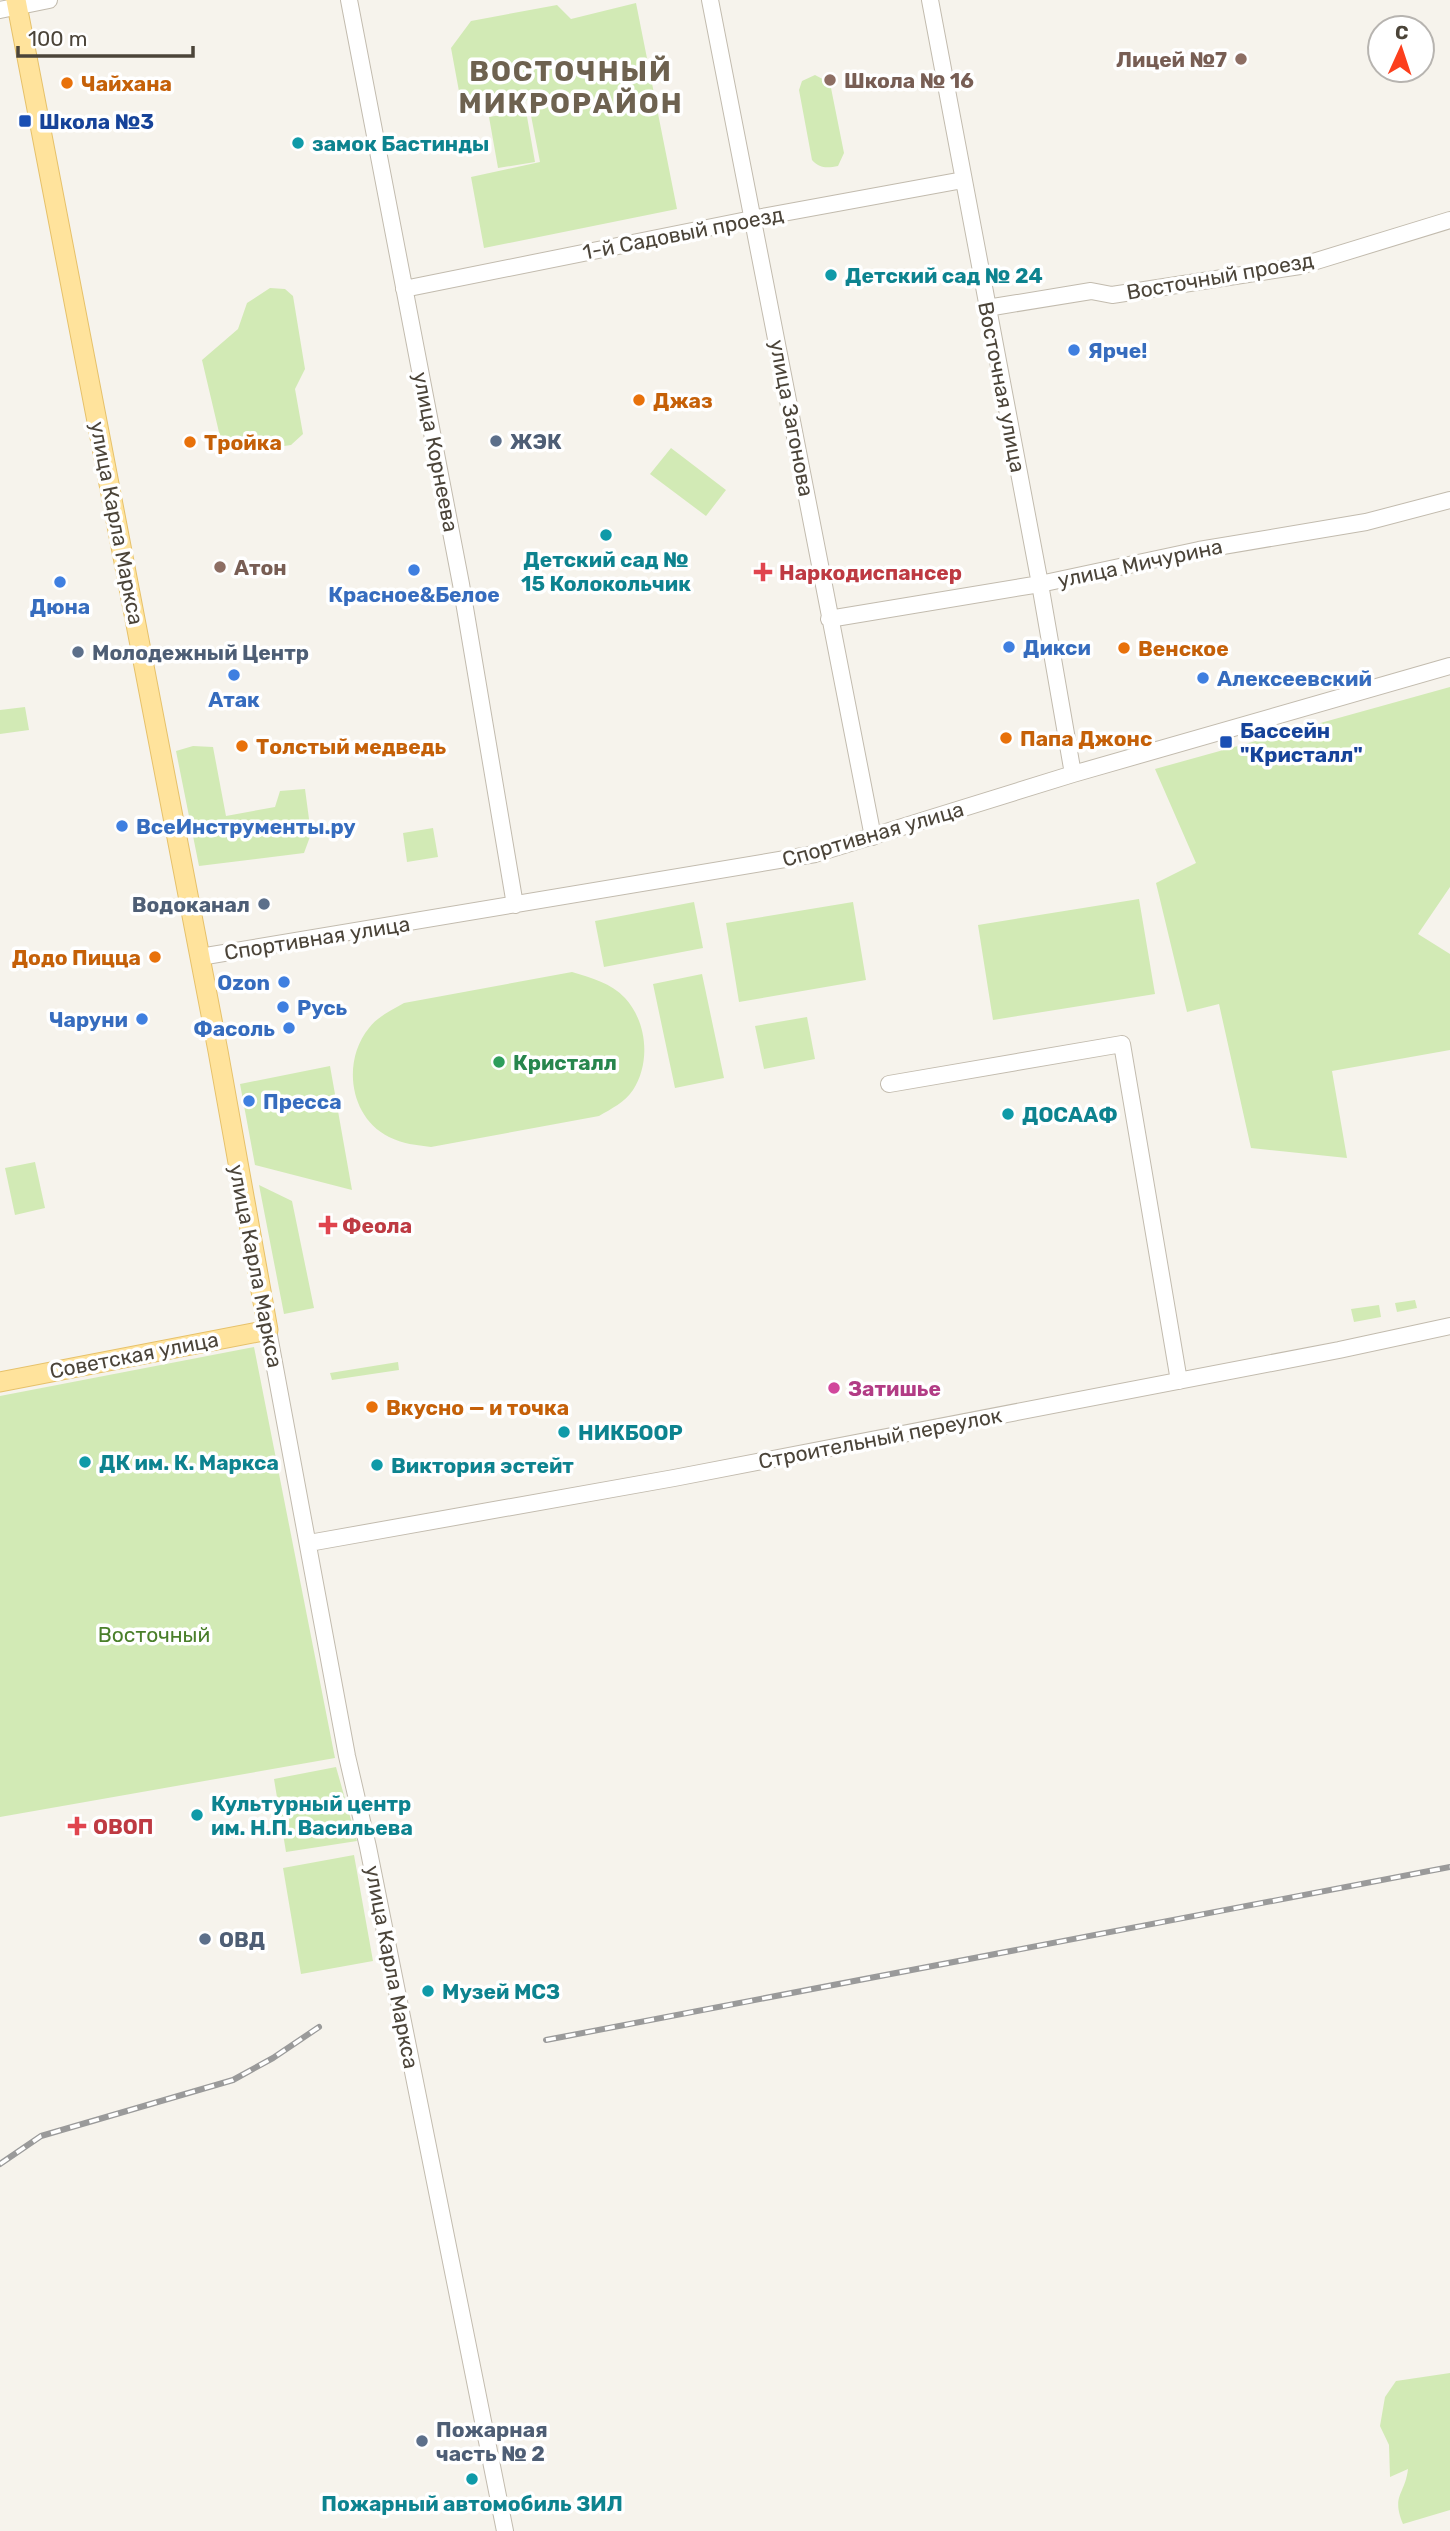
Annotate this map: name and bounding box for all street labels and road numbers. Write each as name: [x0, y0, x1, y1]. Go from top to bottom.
street label: 1-й Садовый проезд: [580, 201, 786, 265]
street label: Восточный проезд: [1124, 247, 1316, 305]
street label: Восточная улица: [973, 300, 1031, 474]
street label: улица Загонова: [765, 337, 819, 499]
street label: улица Корнеева: [408, 370, 464, 534]
street label: улица Карла Маркса: [85, 419, 149, 627]
street label: улица Мичурина: [1055, 533, 1225, 593]
street label: Спортивная улица: [779, 796, 967, 872]
street label: Спортивная улица: [222, 911, 412, 965]
street label: улица Карла Маркса: [224, 1162, 288, 1370]
street label: Советская улица: [47, 1326, 221, 1384]
street label: Строительный переулок: [756, 1402, 1004, 1474]
street label: улица Карла Маркса: [360, 1863, 424, 2071]

